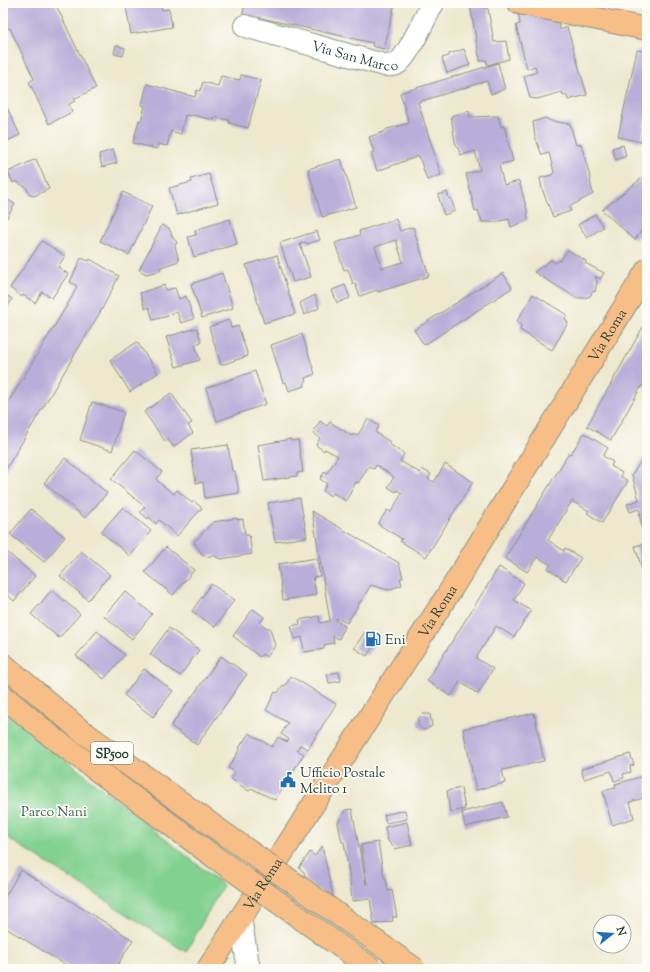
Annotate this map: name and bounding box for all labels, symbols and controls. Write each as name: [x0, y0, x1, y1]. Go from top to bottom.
street label: Via San Marco: [309, 37, 401, 77]
street label: Via Roma: [585, 305, 633, 367]
street label: Via Roma: [414, 581, 464, 643]
fuel station icon: Eni: [364, 630, 382, 648]
place label: Eni: [385, 631, 406, 651]
road number: SP500: [91, 742, 133, 764]
place label: Ufficio Postale Melito 1: [300, 764, 386, 800]
public building icon: Ufficio Postale Melito 1: [279, 771, 297, 789]
park label: Parco Nani: [21, 803, 87, 823]
street label: Via Roma: [240, 854, 289, 915]
north arrow: [592, 914, 632, 954]
text: N: [611, 924, 630, 938]

